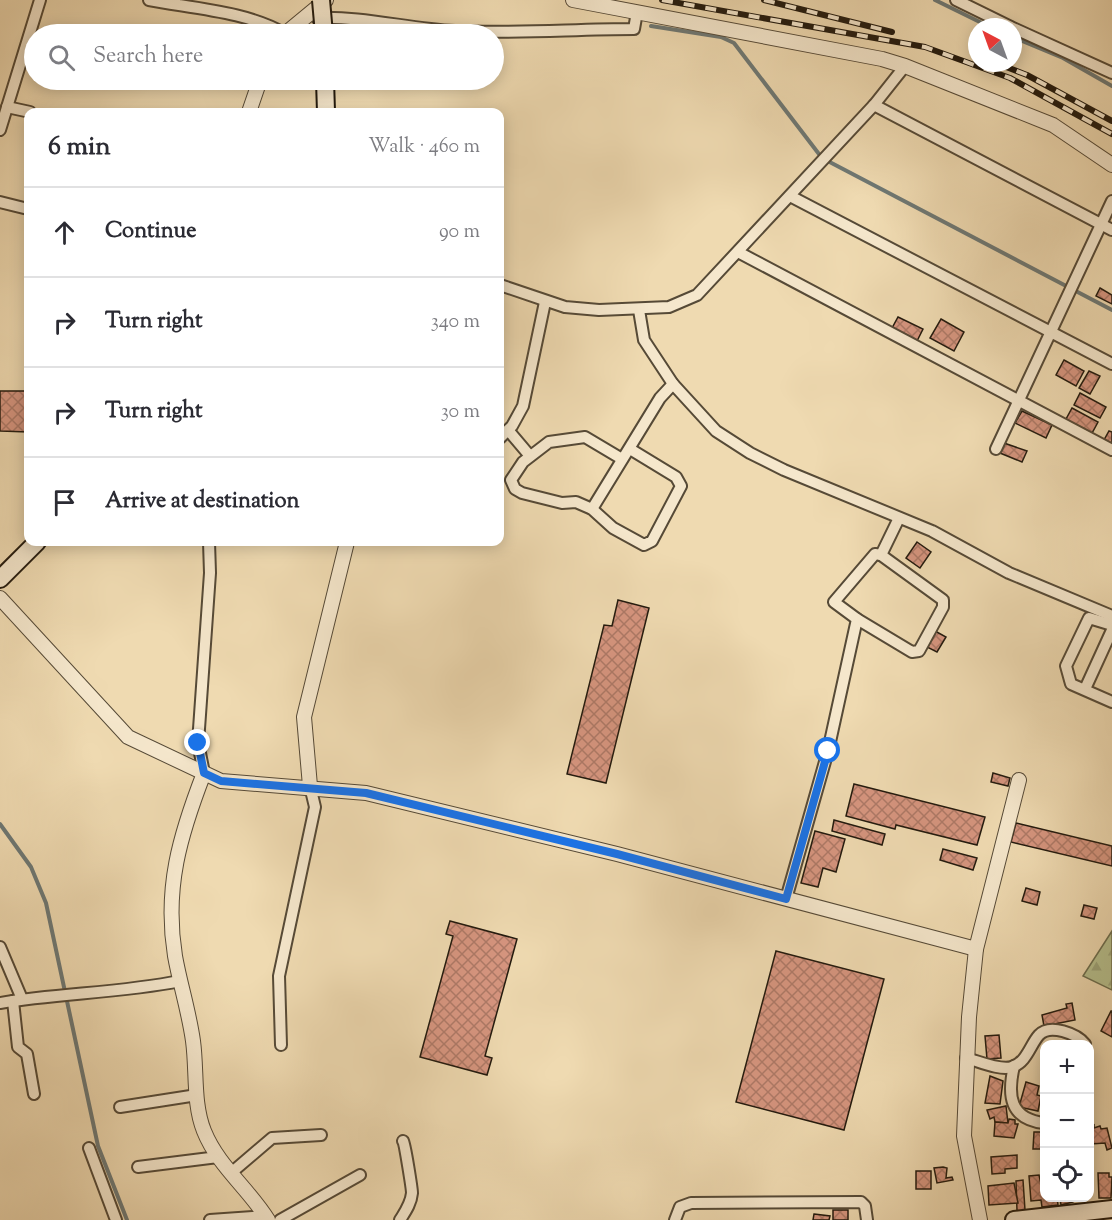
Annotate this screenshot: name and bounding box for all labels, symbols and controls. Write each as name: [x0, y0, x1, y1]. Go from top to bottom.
north arrow: [968, 18, 1022, 72]
search box: [24, 24, 504, 90]
icon: search: [45, 41, 78, 74]
text: Search here: [93, 41, 203, 73]
text: 6 min: [48, 129, 111, 166]
text: Walk · 460 m: [368, 133, 480, 162]
icon: ahead: [48, 216, 81, 249]
text: Continue: [105, 216, 196, 248]
text: 90 m: [439, 218, 480, 247]
icon: right: [48, 306, 81, 339]
text: Turn right: [105, 306, 202, 338]
text: 340 m: [431, 308, 480, 337]
icon: right: [48, 396, 81, 429]
text: Turn right: [105, 396, 202, 428]
text: 30 m: [441, 398, 480, 427]
icon: arrive: [48, 486, 81, 519]
text: Arrive at destination: [105, 486, 300, 518]
route end: [184, 729, 210, 755]
route start: [814, 737, 840, 763]
map controls: [1040, 1040, 1094, 1202]
button: +: [1040, 1040, 1094, 1094]
button: −: [1040, 1094, 1094, 1148]
button: locate: [1040, 1148, 1094, 1202]

